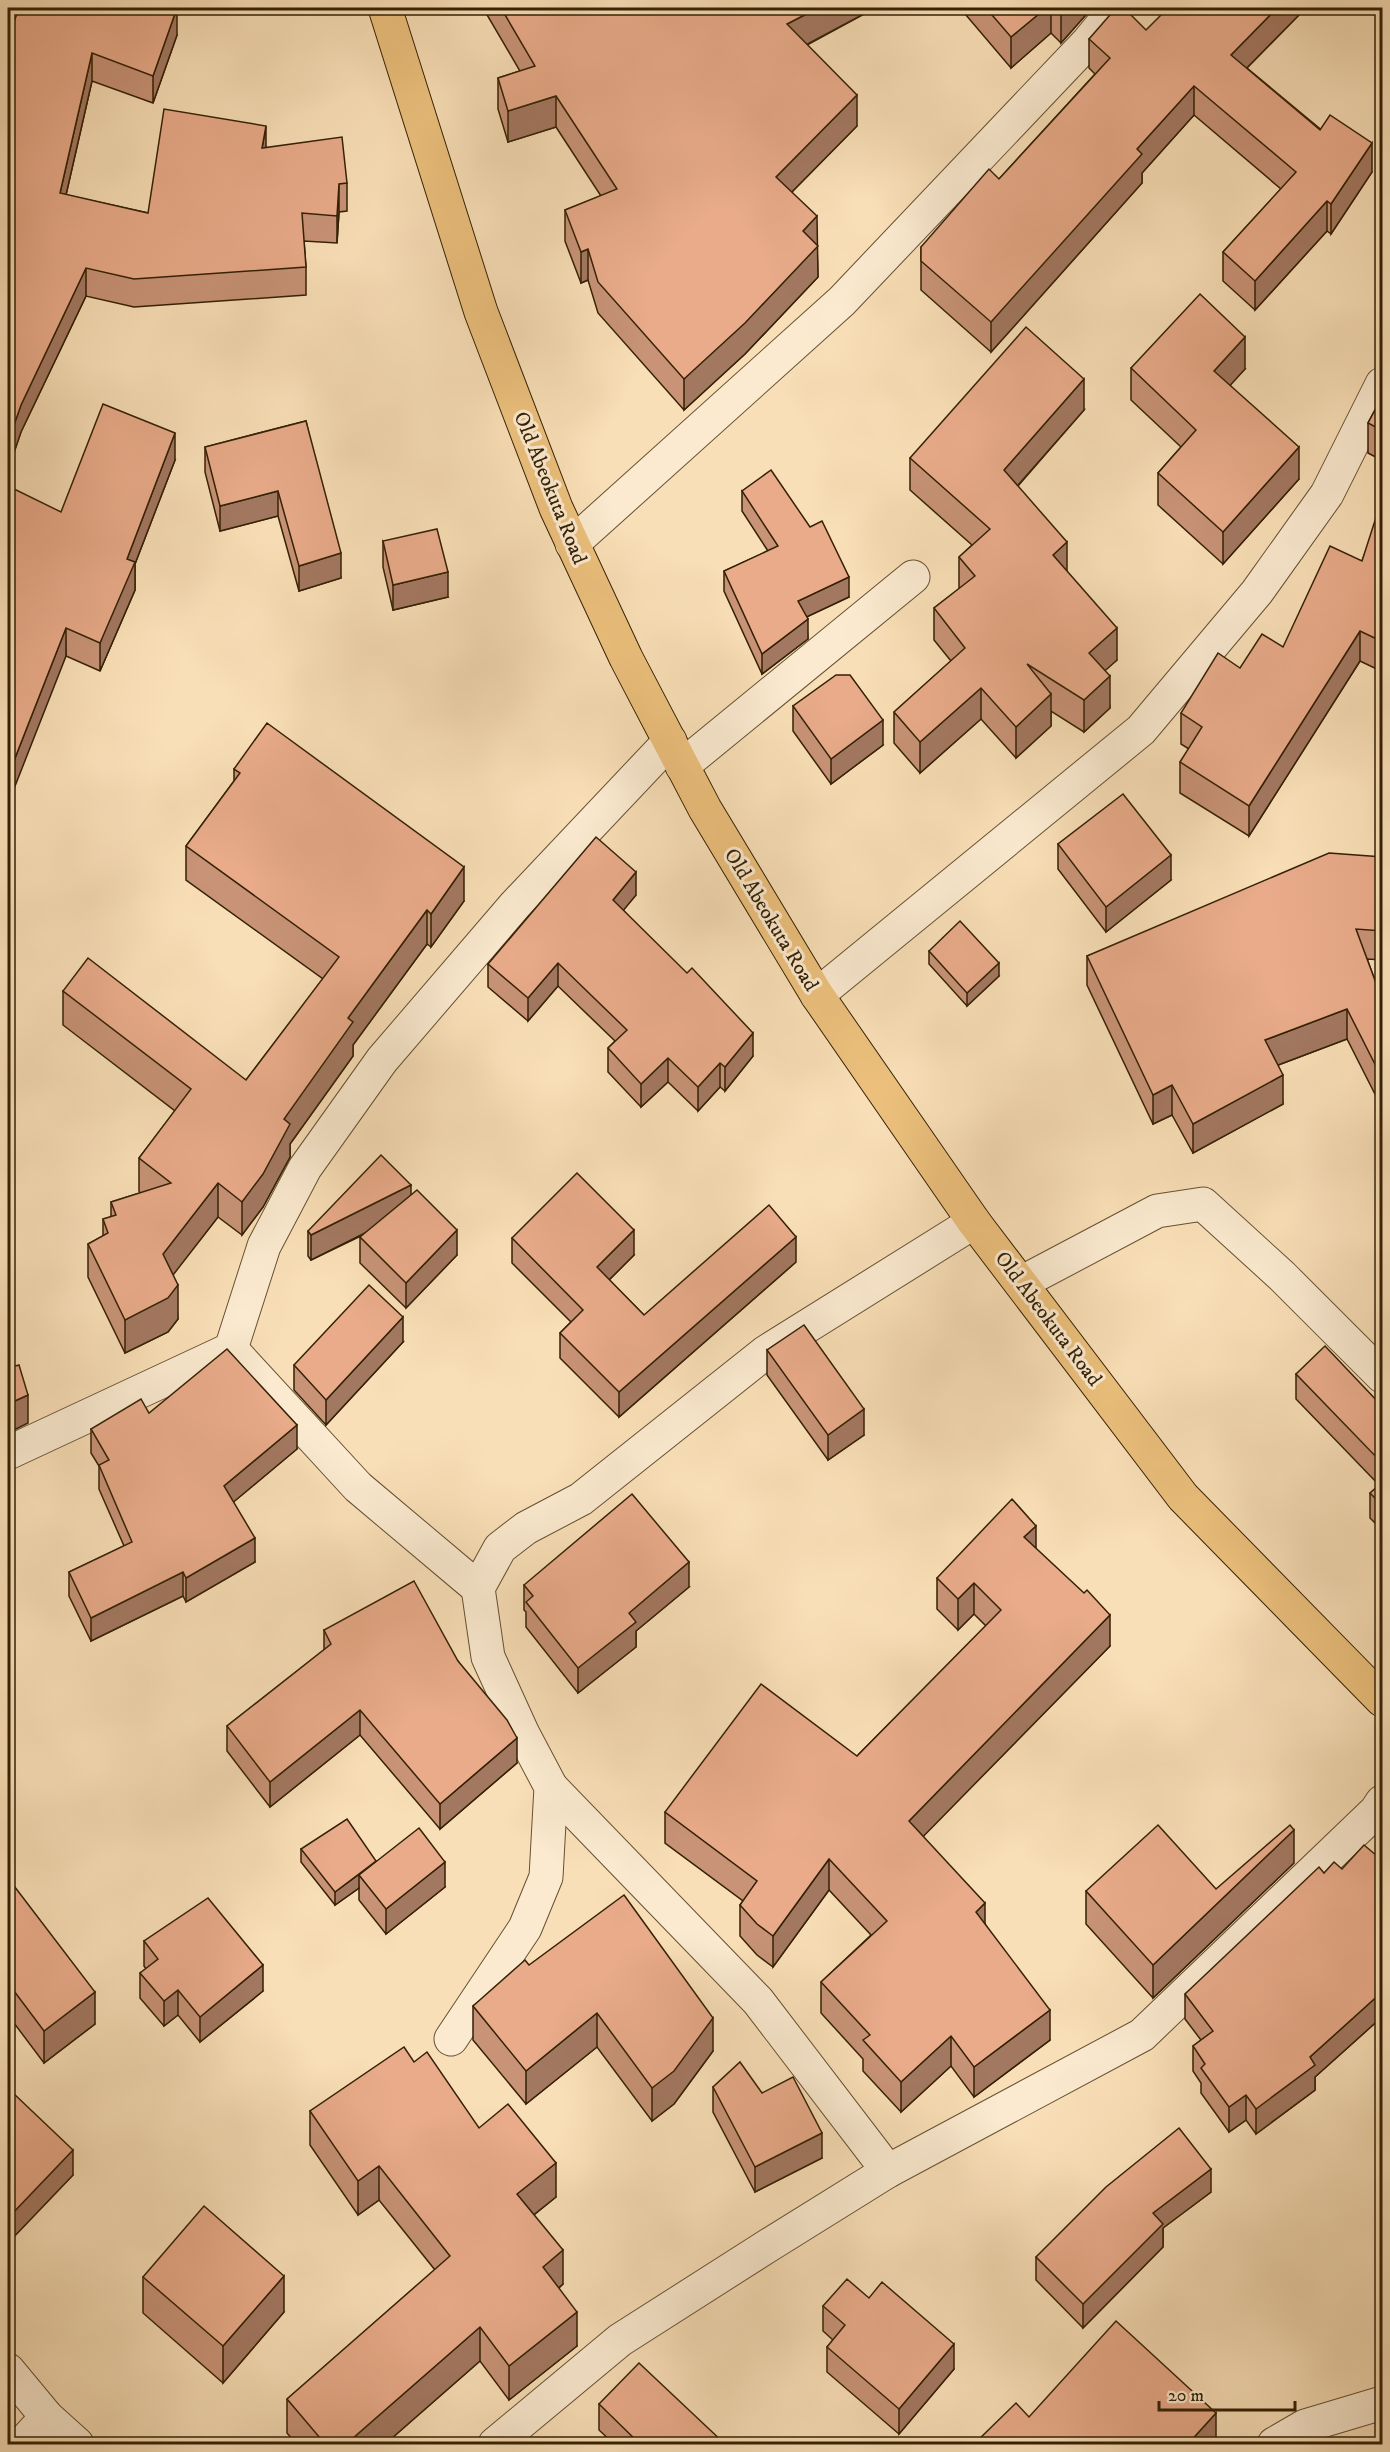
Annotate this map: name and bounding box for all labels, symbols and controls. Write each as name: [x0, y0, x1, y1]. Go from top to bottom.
street label: Old Abeokuta Road: [508, 408, 593, 569]
street label: Old Abeokuta Road: [718, 844, 824, 997]
street label: Old Abeokuta Road: [989, 1246, 1107, 1392]
scale bar: [1159, 2374, 1296, 2412]
text: 20 m: [1168, 2385, 1204, 2407]

